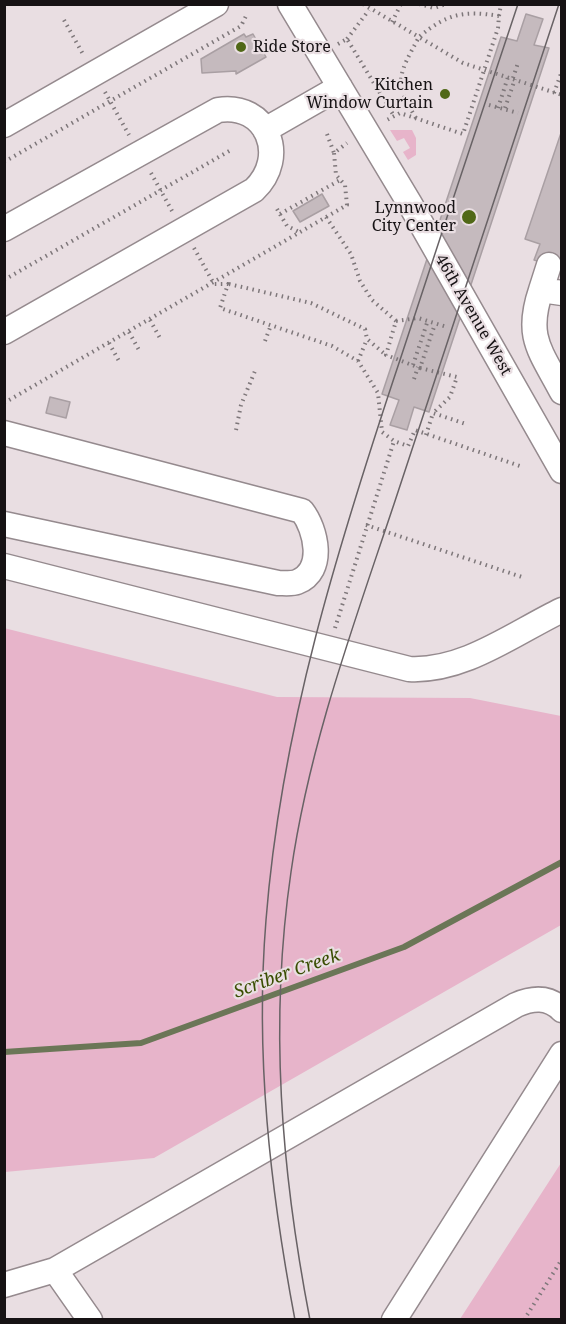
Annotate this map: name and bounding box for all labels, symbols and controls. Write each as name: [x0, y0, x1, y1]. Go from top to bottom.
place label: Ride Store: [253, 37, 331, 57]
marker: Ride Store: [234, 40, 248, 54]
place label: Kitchen Window Curtain: [306, 75, 433, 113]
marker: Kitchen Window Curtain: [438, 87, 452, 101]
place label: Lynnwood City Center: [372, 198, 456, 236]
marker: Lynnwood City Center: [460, 208, 478, 226]
street label: 46th Avenue West: [431, 251, 515, 379]
water label: Scriber Creek: [231, 945, 343, 1003]

